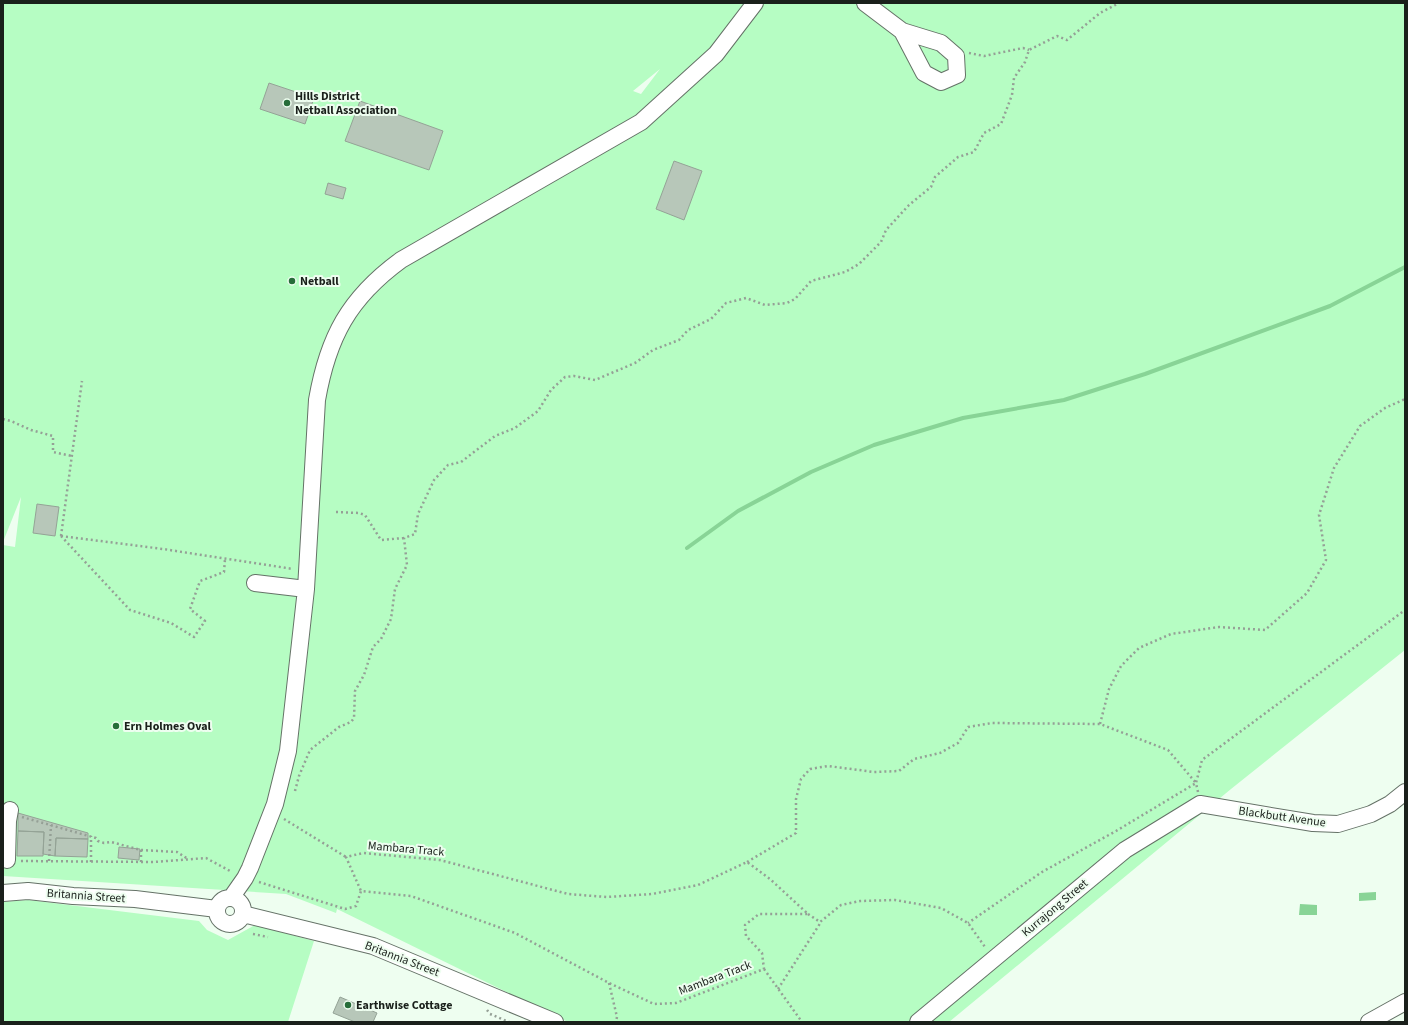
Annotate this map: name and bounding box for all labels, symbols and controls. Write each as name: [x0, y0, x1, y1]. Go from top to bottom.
place label: Hills District Netball Association: [295, 88, 397, 119]
marker: Hills District Netball Association: [282, 98, 292, 108]
place label: Netball: [300, 273, 339, 290]
marker: Netball: [287, 276, 297, 286]
place label: Ern Holmes Oval: [124, 718, 212, 735]
marker: Ern Holmes Oval: [111, 721, 121, 731]
street label: Blackbutt Avenue: [1237, 802, 1327, 832]
street label: Mambara Track: [367, 837, 445, 861]
street label: Kurrajong Street: [1018, 875, 1092, 941]
street label: Britannia Street: [46, 885, 126, 907]
street label: Britannia Street: [362, 937, 442, 981]
street label: Mambara Track: [676, 956, 754, 1000]
place label: Earthwise Cottage: [356, 997, 452, 1014]
marker: Earthwise Cottage: [343, 1000, 353, 1010]

